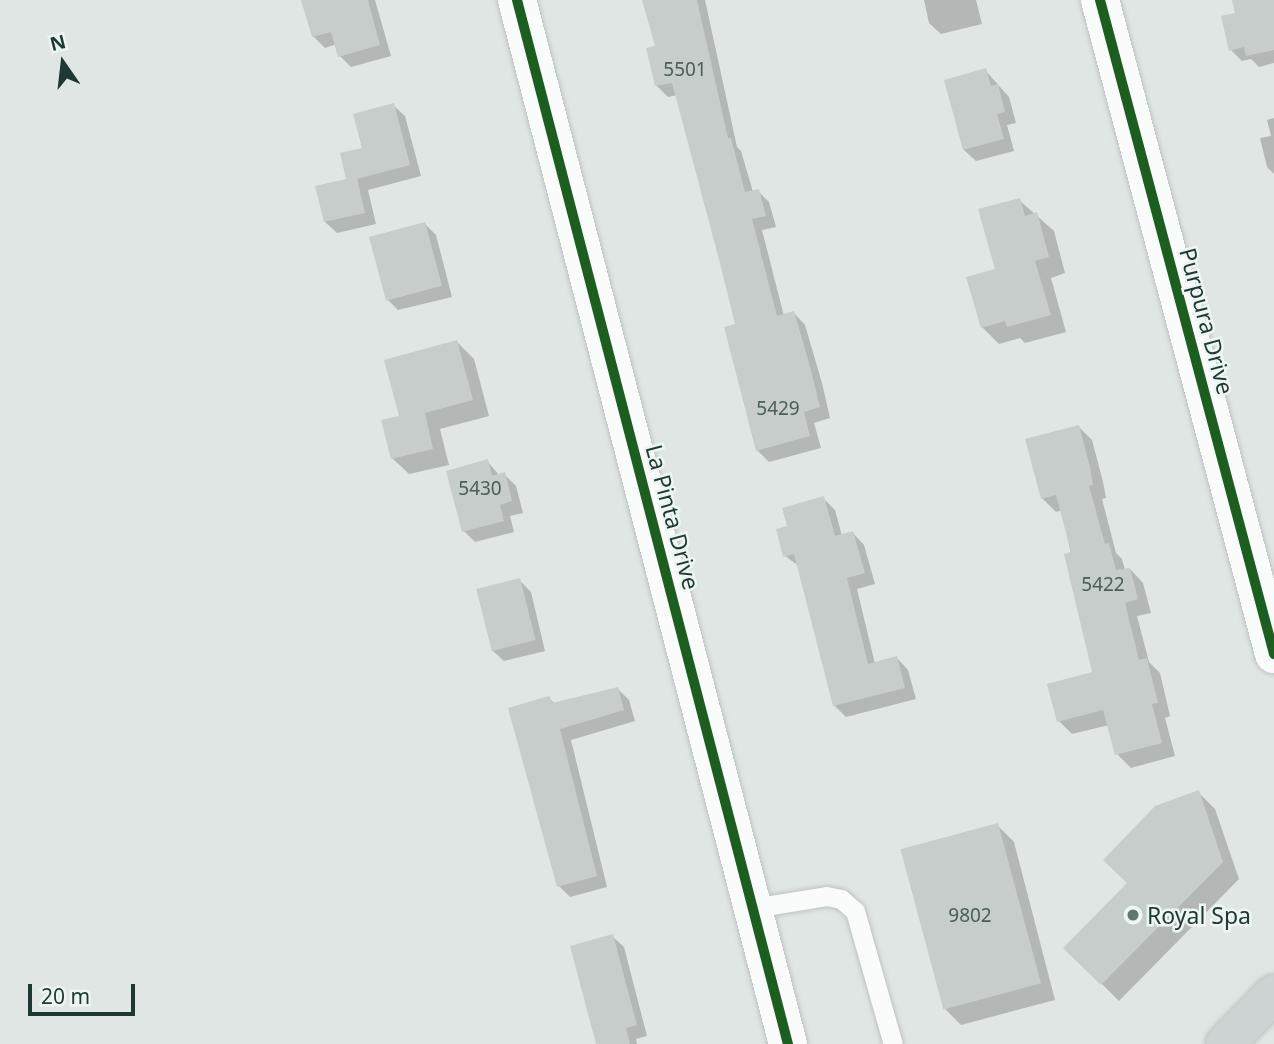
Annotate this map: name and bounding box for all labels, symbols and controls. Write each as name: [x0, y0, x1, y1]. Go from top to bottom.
north arrow: [28, 28, 98, 98]
text: N: [47, 28, 69, 57]
house number: 5501: [663, 59, 707, 81]
street label: Purpura Drive: [1174, 245, 1240, 397]
house number: 5429: [756, 398, 800, 420]
street label: La Pinta Drive: [640, 441, 706, 593]
house number: 5430: [458, 478, 502, 500]
house number: 5422: [1081, 574, 1125, 596]
place label: Royal Spa: [1147, 901, 1251, 929]
house number: 9802: [948, 905, 992, 927]
marker: Royal Spa: [1125, 907, 1141, 923]
scale bar: [32, 970, 138, 1014]
text: 20 m: [41, 982, 90, 1010]

